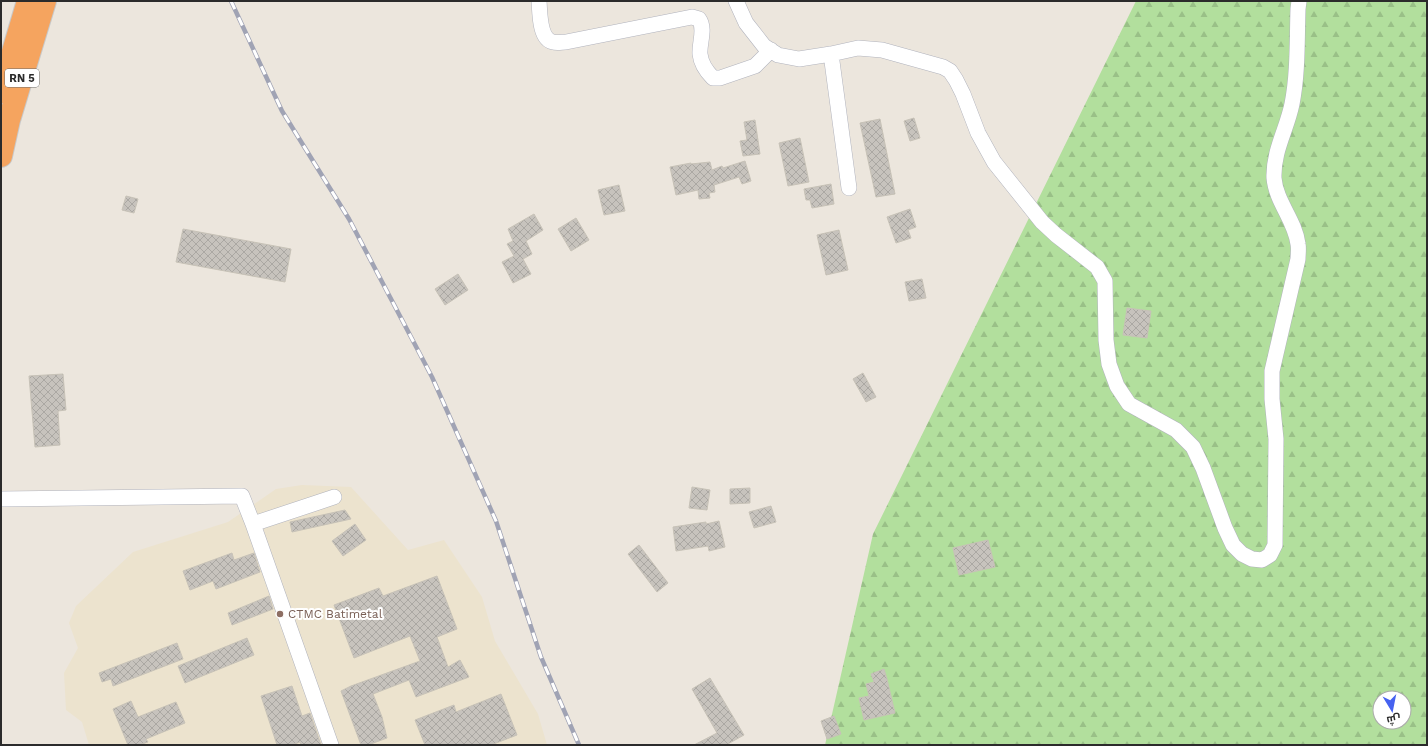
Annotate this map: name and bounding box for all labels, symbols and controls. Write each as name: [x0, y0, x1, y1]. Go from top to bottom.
road number: RN 5: [5, 69, 39, 87]
place label: CTMC Batimetal: [288, 607, 383, 621]
marker: CTMC Batimetal: [275, 609, 285, 619]
north arrow: [1372, 690, 1412, 730]
text: ش: [1386, 712, 1402, 727]

